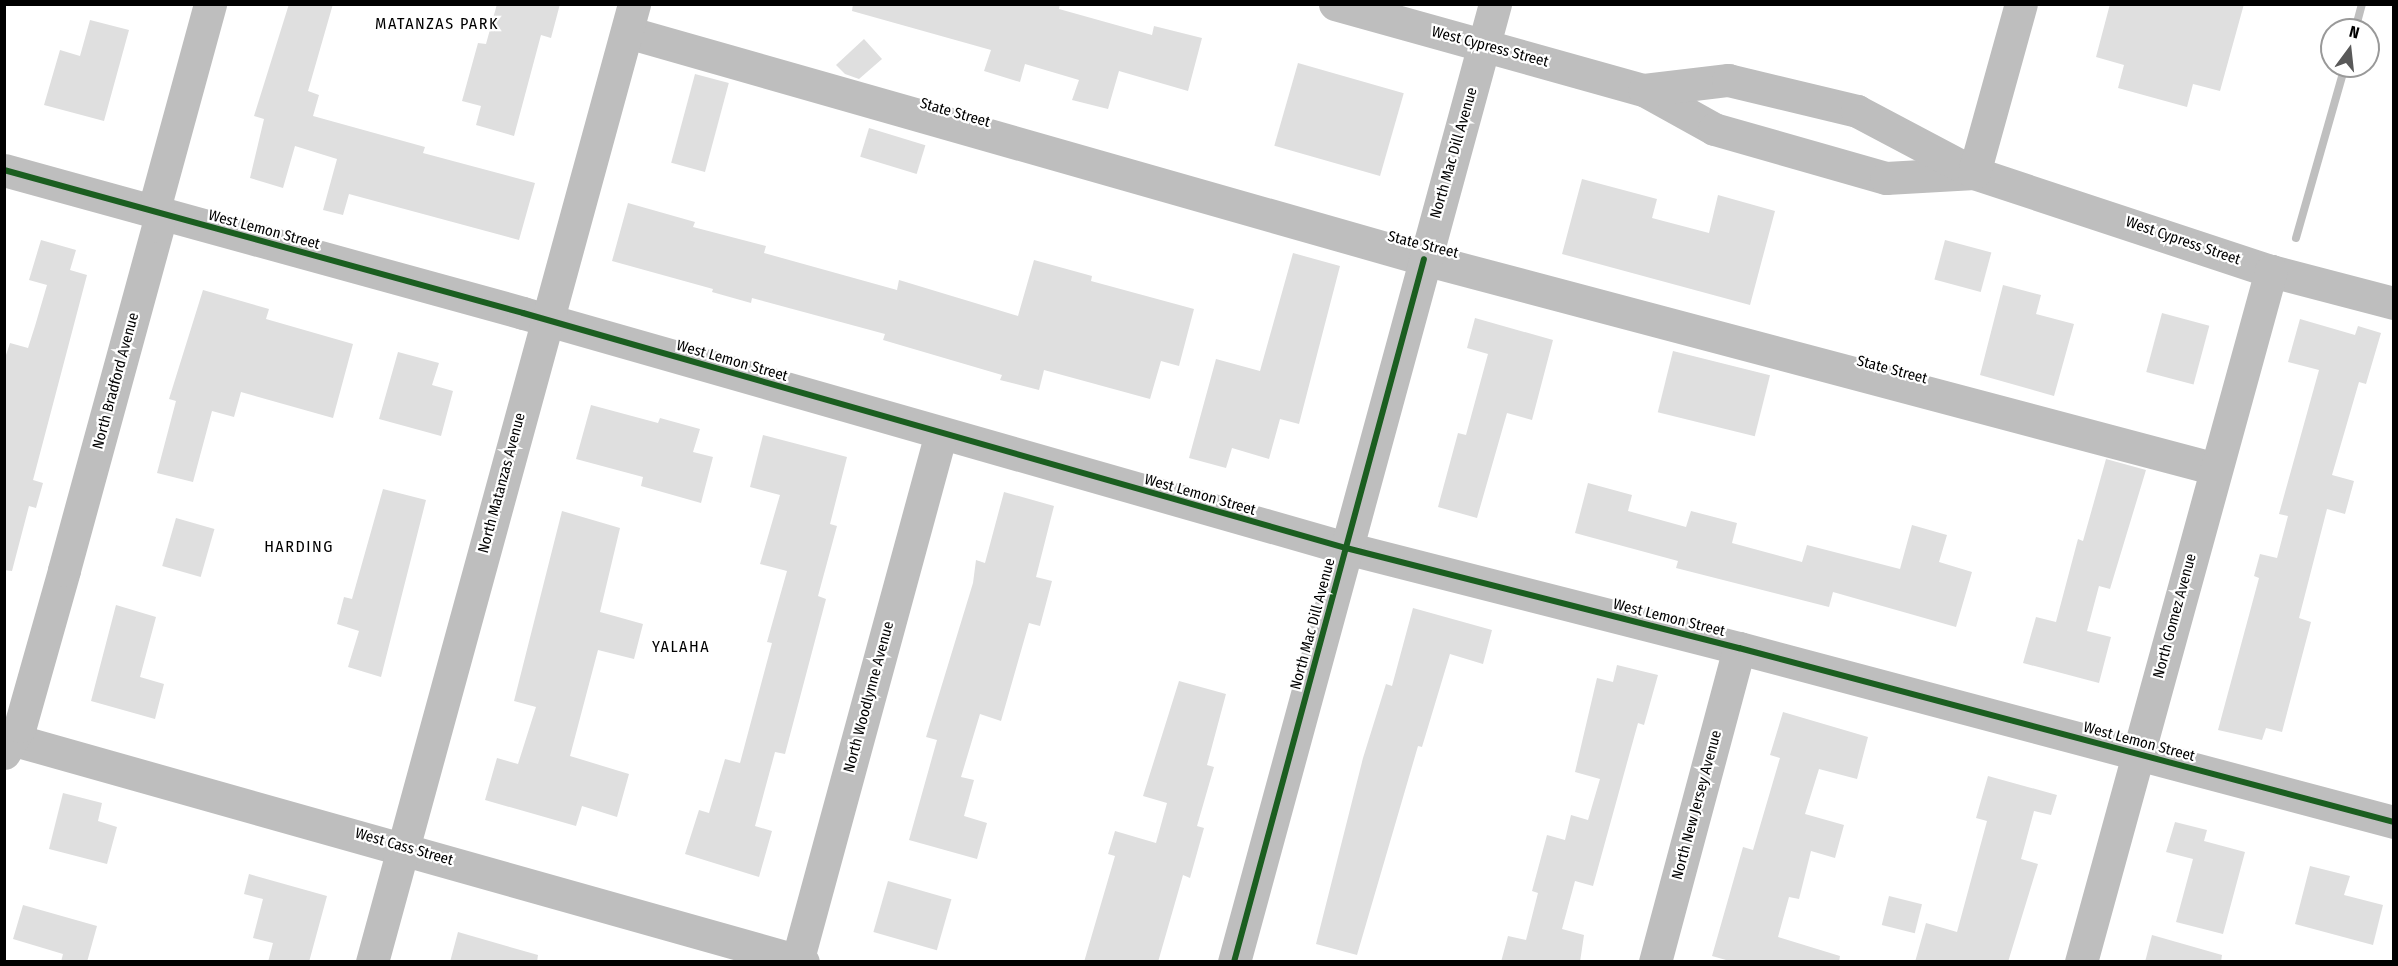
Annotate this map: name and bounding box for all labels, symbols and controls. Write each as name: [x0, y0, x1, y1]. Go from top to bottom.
district label: MATANZAS PARK: [375, 14, 499, 34]
north arrow: [2320, 18, 2380, 78]
text: N: [2347, 22, 2361, 42]
street label: West Cypress Street: [1430, 23, 1550, 71]
street label: North Mac Dill Avenue: [1427, 85, 1481, 221]
street label: State Street: [918, 94, 992, 132]
street label: West Lemon Street: [206, 206, 322, 254]
street label: West Cypress Street: [2123, 213, 2243, 269]
street label: State Street: [1386, 228, 1460, 262]
street label: North Bradford Avenue: [89, 311, 143, 451]
street label: West Lemon Street: [674, 337, 790, 385]
street label: State Street: [1855, 352, 1929, 388]
street label: North Matanzas Avenue: [475, 411, 529, 555]
street label: West Lemon Street: [1142, 471, 1258, 519]
district label: HARDING: [264, 537, 334, 557]
street label: North Gomez Avenue: [2150, 552, 2200, 680]
street label: North Mac Dill Avenue: [1287, 556, 1339, 692]
street label: West Lemon Street: [1611, 595, 1727, 641]
street label: North Woodlynne Avenue: [840, 619, 898, 775]
district label: YALAHA: [652, 637, 710, 657]
street label: West Lemon Street: [2081, 718, 2197, 766]
street label: North New Jersey Avenue: [1668, 728, 1726, 882]
street label: West Cass Street: [353, 824, 455, 870]

